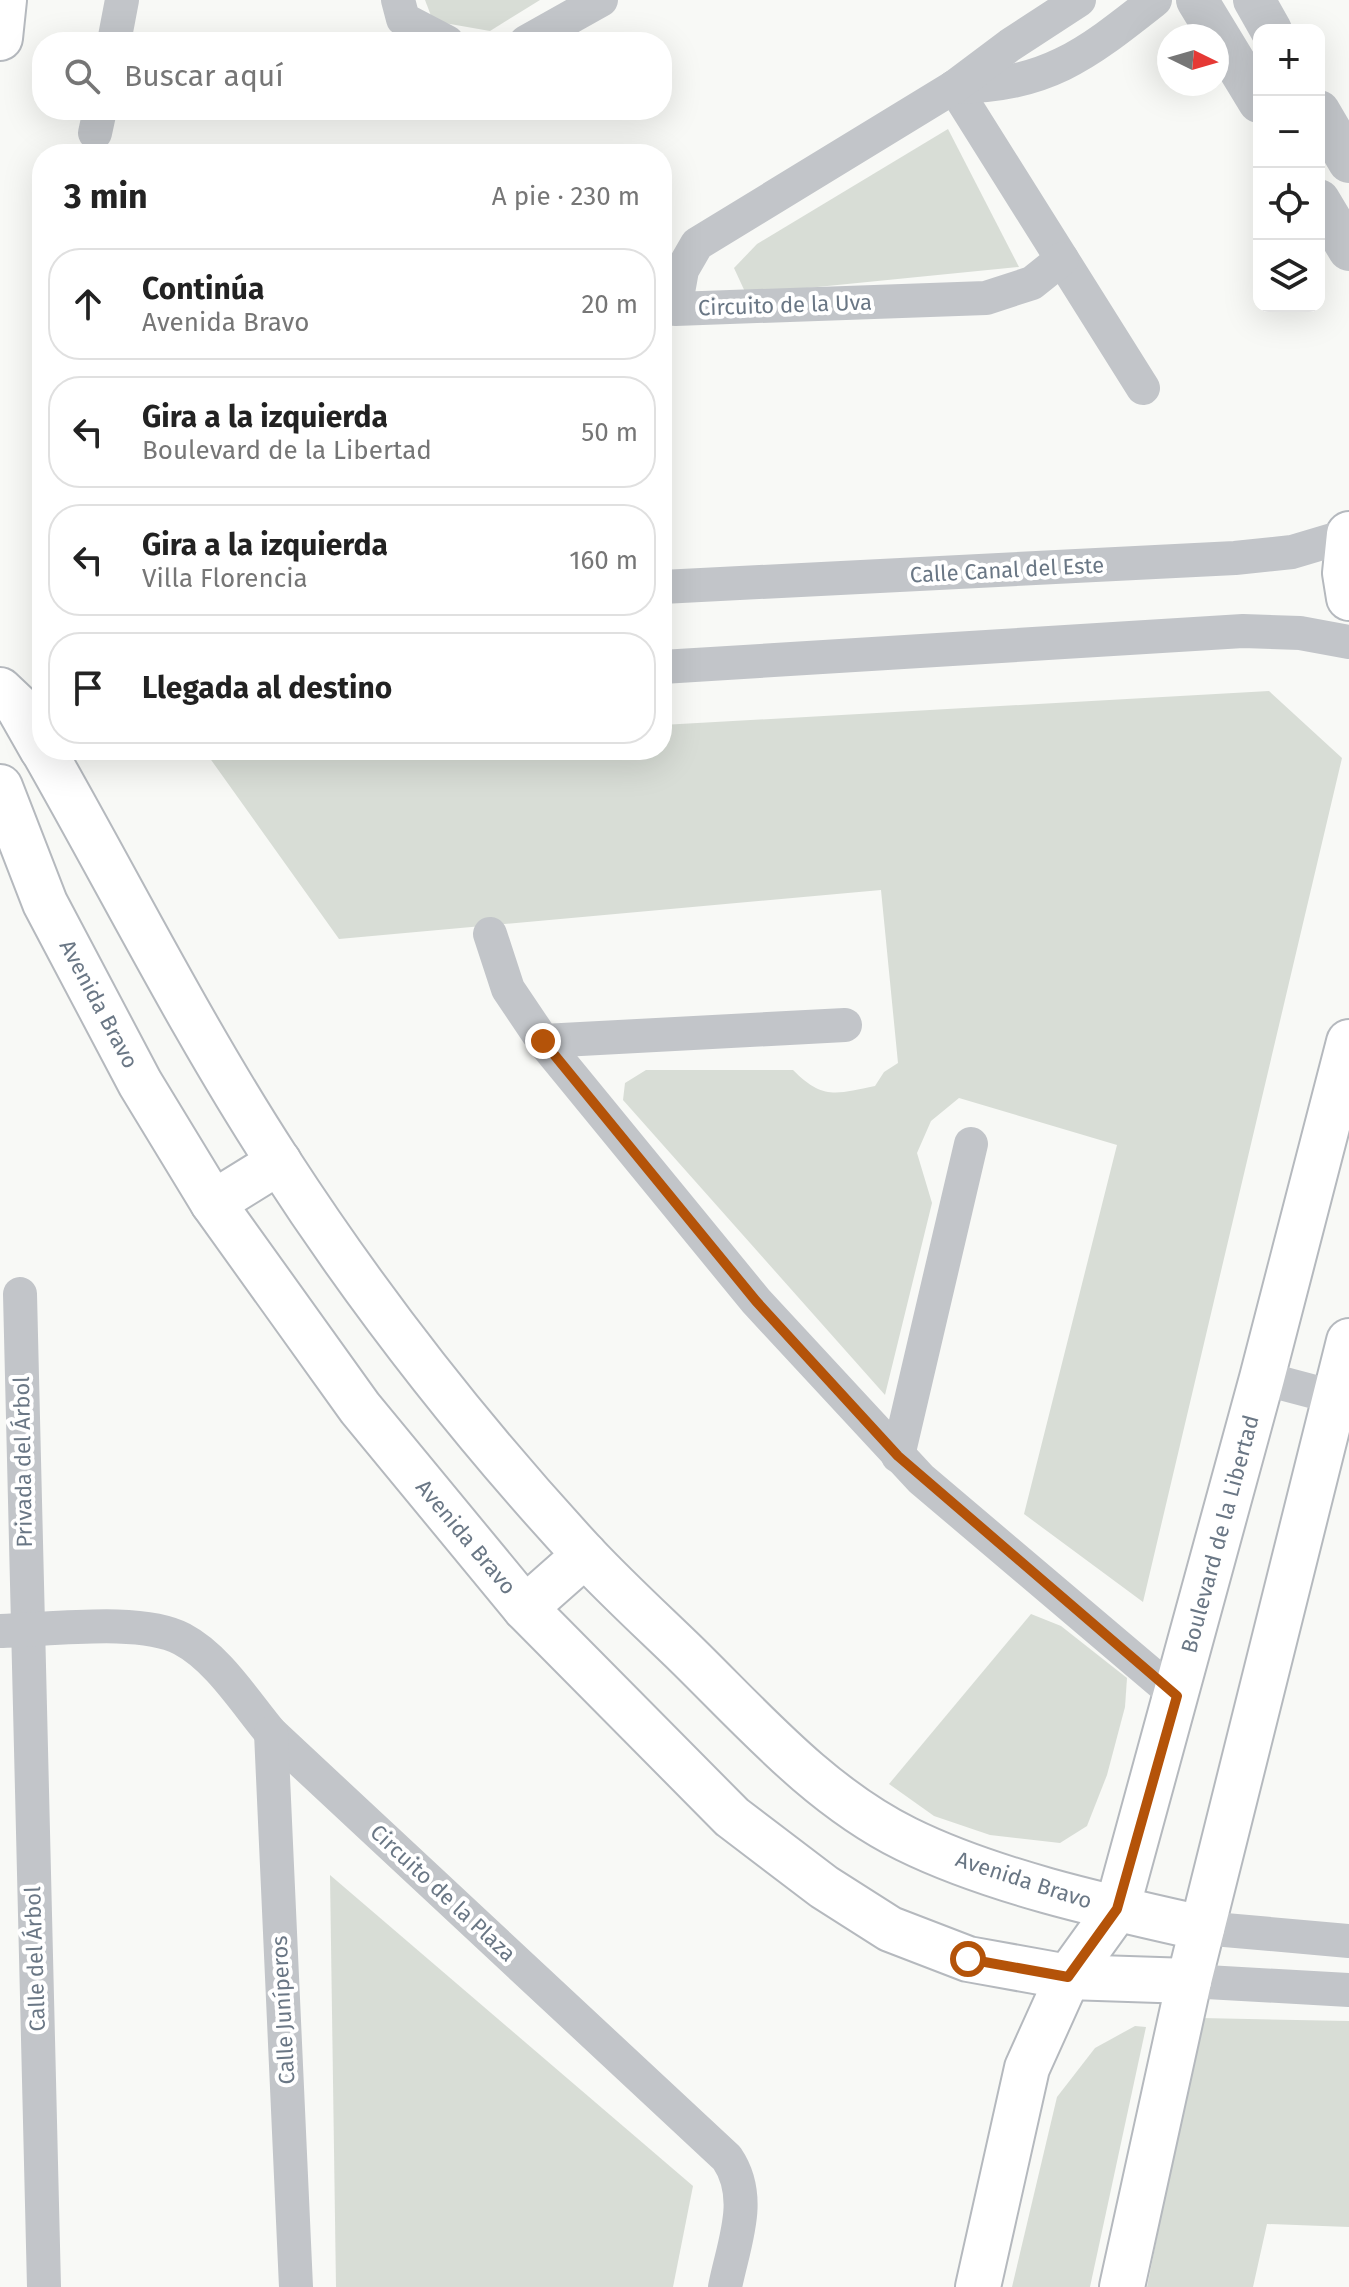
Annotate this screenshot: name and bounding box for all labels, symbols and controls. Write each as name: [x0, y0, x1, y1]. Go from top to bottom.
north arrow: [1157, 24, 1229, 96]
map controls: [1253, 24, 1325, 312]
button: +: [1253, 24, 1325, 96]
search box: [32, 32, 672, 120]
icon: search: [60, 54, 104, 98]
text: Buscar aquí: [124, 58, 284, 94]
button: −: [1253, 96, 1325, 168]
button: locate: [1253, 168, 1325, 240]
text: 3 min: [64, 176, 148, 217]
text: A pie · 230 m: [492, 181, 640, 212]
button: layers: [1253, 240, 1325, 312]
text: Continúa: [142, 271, 264, 307]
icon: ahead: [66, 282, 110, 326]
street label: Circuito de la Uva: [698, 288, 872, 322]
text: 20 m: [581, 289, 638, 320]
text: Avenida Bravo: [142, 307, 309, 338]
text: Gira a la izquierda: [142, 399, 388, 435]
icon: left: [66, 410, 110, 454]
text: 50 m: [581, 417, 638, 448]
text: Boulevard de la Libertad: [142, 435, 432, 466]
text: Gira a la izquierda: [142, 527, 388, 563]
icon: left: [66, 538, 110, 582]
text: 160 m: [569, 545, 638, 576]
street label: Calle Canal del Este: [909, 551, 1105, 589]
text: Villa Florencia: [142, 563, 308, 594]
icon: arrive: [66, 666, 110, 710]
text: Llegada al destino: [142, 670, 392, 706]
street label: Avenida Bravo: [54, 935, 144, 1073]
route end: [525, 1023, 561, 1059]
street label: Privada del Árbol: [8, 1376, 38, 1548]
street label: Boulevard de la Libertad: [1175, 1412, 1265, 1656]
street label: Avenida Bravo: [410, 1474, 522, 1600]
street label: Circuito de la Plaza: [365, 1819, 521, 1967]
street label: Avenida Bravo: [952, 1845, 1096, 1915]
street label: Calle del Árbol: [19, 1886, 51, 2032]
street label: Calle Juníperos: [266, 1935, 300, 2085]
route start: [950, 1941, 986, 1977]

